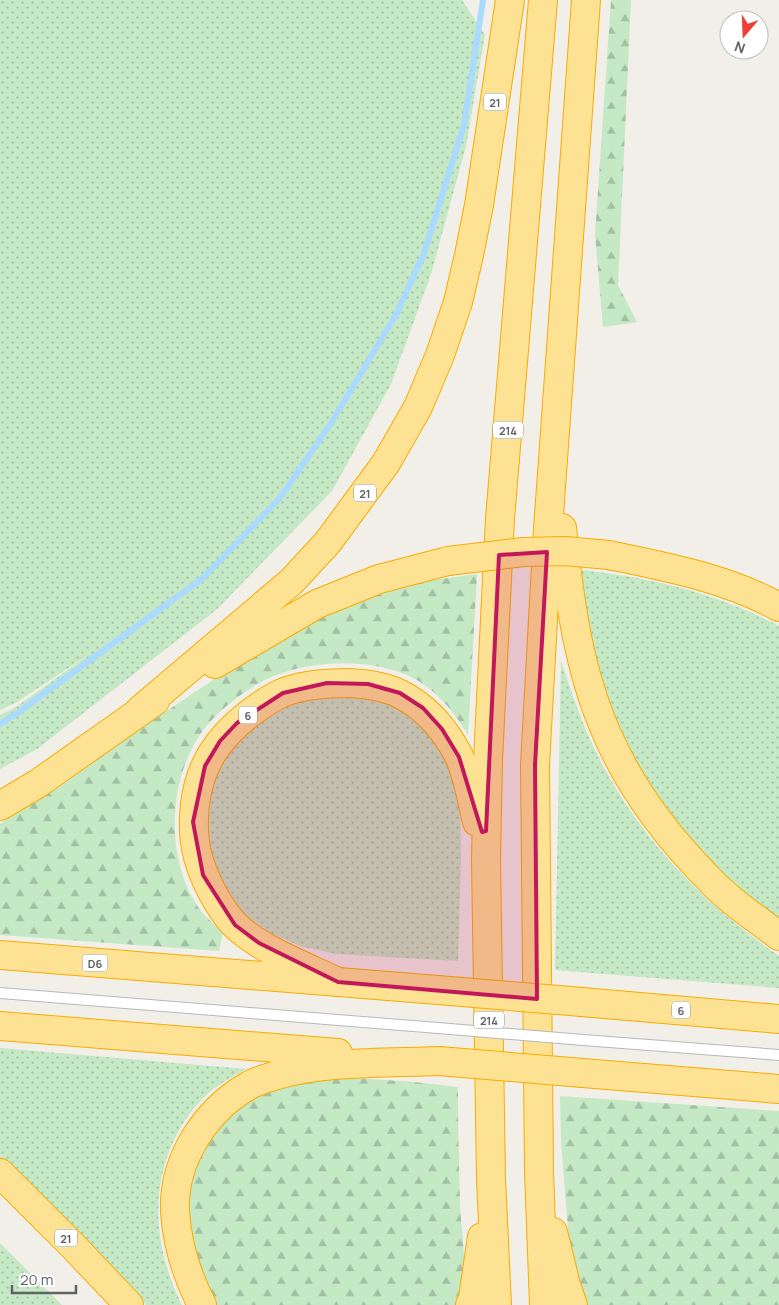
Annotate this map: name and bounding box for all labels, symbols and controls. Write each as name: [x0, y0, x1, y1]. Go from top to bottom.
north arrow: [719, 10, 769, 60]
text: N: [732, 37, 747, 58]
road number: 21: [484, 94, 506, 110]
road number: 214: [493, 422, 523, 438]
road number: 21: [354, 484, 376, 502]
road number: 6: [239, 706, 257, 724]
road number: D6: [82, 954, 108, 971]
road number: 6: [672, 1002, 690, 1018]
road number: 214: [474, 1012, 504, 1028]
road number: 21: [55, 1230, 77, 1246]
scale bar: [12, 1262, 76, 1294]
text: 20 m: [20, 1269, 53, 1290]

